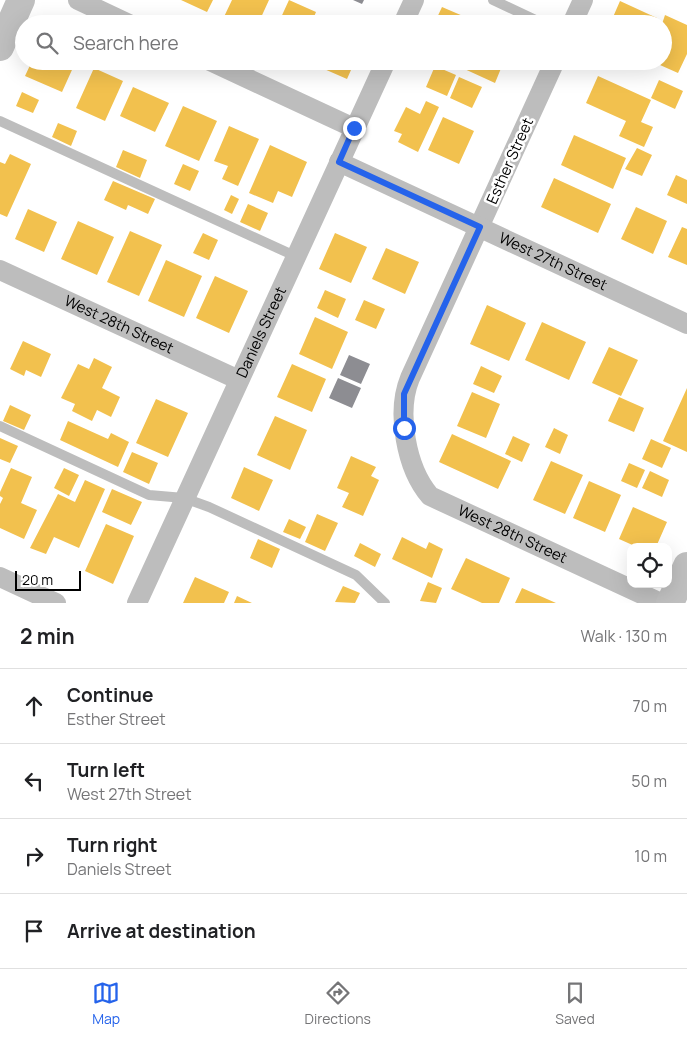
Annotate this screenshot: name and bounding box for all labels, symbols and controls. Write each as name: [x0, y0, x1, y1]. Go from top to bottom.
search box: [15, 15, 672, 70]
icon: search: [33, 29, 61, 57]
text: Search here: [73, 30, 179, 56]
street label: Esther Street: [481, 114, 538, 207]
route end: [343, 117, 366, 140]
street label: West 27th Street: [496, 227, 611, 295]
street label: Daniels Street: [231, 283, 291, 381]
street label: West 28th Street: [61, 290, 177, 359]
route start: [393, 417, 416, 440]
street label: West 28th Street: [455, 499, 571, 568]
map controls: [627, 543, 672, 588]
button: locate: [627, 543, 672, 588]
scale bar: [15, 568, 81, 591]
text: 20 m: [22, 570, 53, 589]
text: 2 min: [20, 622, 75, 650]
text: Walk · 130 m: [581, 625, 667, 647]
text: Continue: [67, 682, 153, 708]
icon: ahead: [20, 692, 48, 720]
text: 70 m: [632, 695, 667, 717]
text: Esther Street: [67, 708, 166, 730]
text: Turn left: [67, 757, 145, 783]
icon: left: [20, 767, 48, 795]
text: 50 m: [631, 770, 667, 792]
text: West 27th Street: [67, 783, 192, 805]
text: Turn right: [67, 832, 157, 858]
icon: right: [20, 842, 48, 870]
text: 10 m: [634, 845, 667, 867]
text: Daniels Street: [67, 858, 172, 880]
icon: arrive: [20, 917, 48, 945]
text: Arrive at destination: [67, 918, 256, 944]
tab: Map: [92, 979, 120, 1028]
tab: Directions: [305, 979, 371, 1028]
tab: Saved: [555, 979, 595, 1028]

